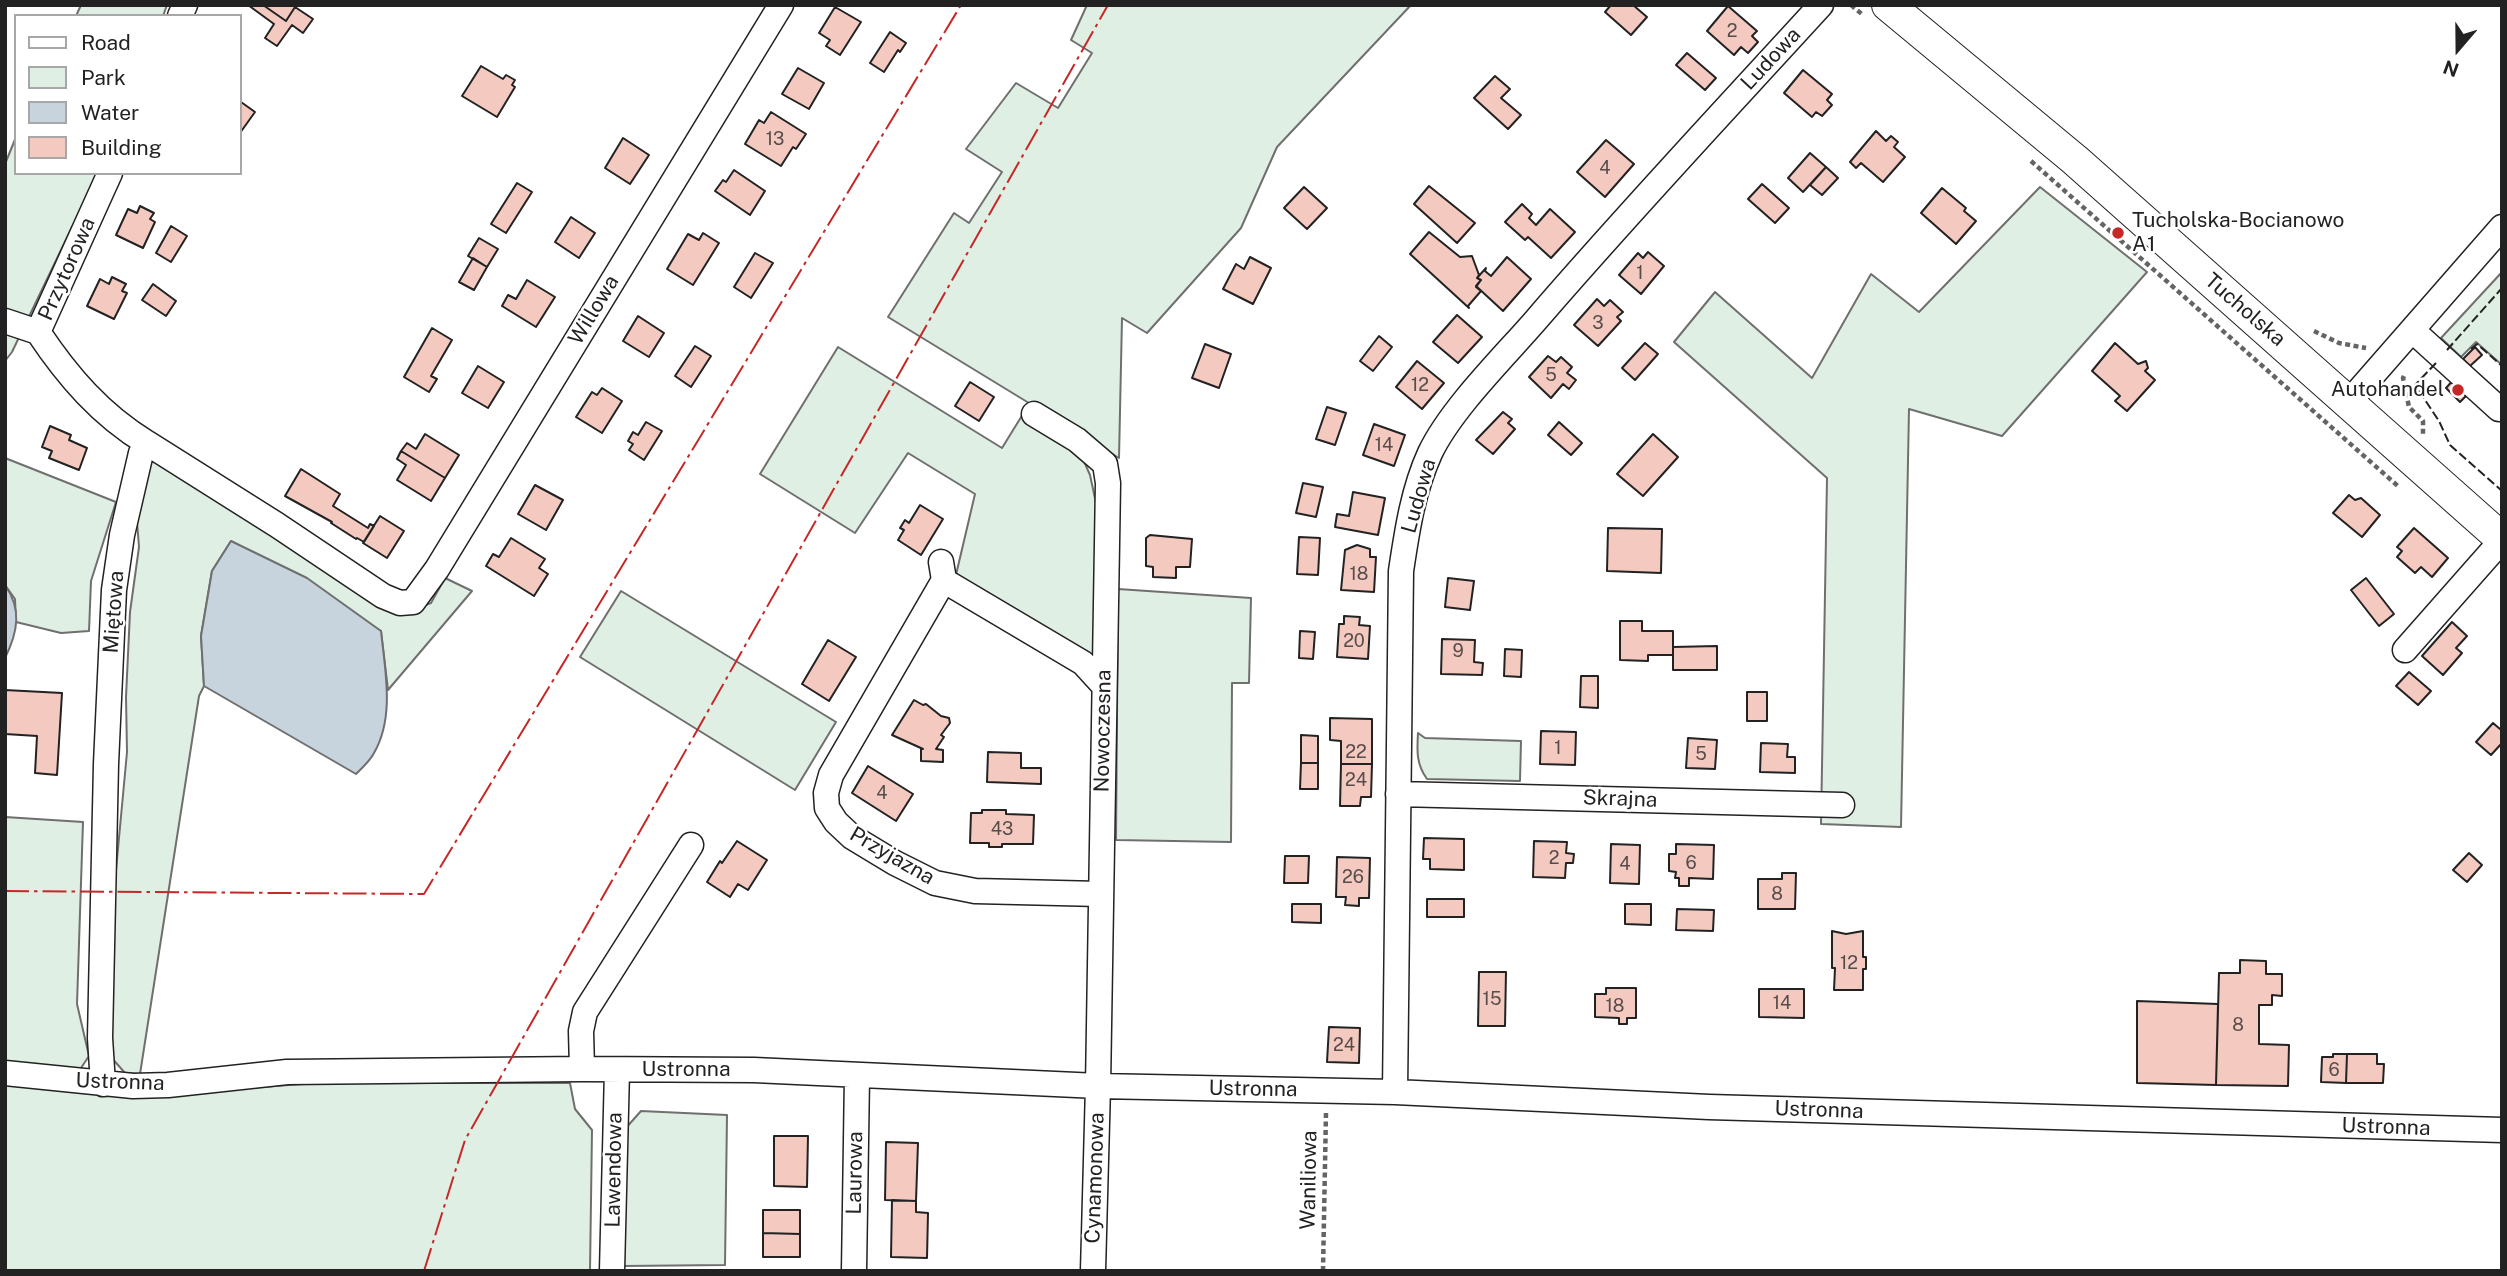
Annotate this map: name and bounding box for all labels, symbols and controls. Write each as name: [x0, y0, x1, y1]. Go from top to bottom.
legend: [14, 14, 242, 175]
north arrow: [2423, 14, 2493, 84]
house number: 2: [1727, 20, 1737, 42]
street label: Ludowa: [1736, 22, 1806, 96]
text: Road: [81, 30, 131, 55]
text: N: [2440, 56, 2462, 82]
text: Park: [81, 65, 126, 90]
text: Water: [81, 100, 139, 125]
house number: 13: [766, 128, 784, 150]
text: Building: [81, 135, 162, 160]
house number: 4: [1599, 157, 1611, 179]
place label: Tucholska-Bocianowo A1: [2132, 208, 2344, 258]
street label: Przytorowa: [33, 214, 101, 324]
marker: Tucholska-Bocianowo A1: [2110, 225, 2126, 241]
house number: 1: [1636, 262, 1644, 284]
street label: Tucholska: [2200, 268, 2290, 352]
street label: Willowa: [563, 271, 625, 349]
house number: 3: [1592, 312, 1604, 334]
house number: 5: [1545, 364, 1557, 386]
house number: 12: [1411, 374, 1429, 396]
place label: Autohandel: [2331, 377, 2444, 403]
marker: Autohandel: [2450, 382, 2466, 398]
house number: 14: [1375, 434, 1393, 456]
street label: Ludowa: [1396, 456, 1442, 536]
house number: 18: [1350, 563, 1368, 585]
street label: Miętowa: [99, 570, 129, 654]
house number: 20: [1343, 630, 1365, 652]
house number: 9: [1452, 640, 1464, 662]
street label: Nowoczesna: [1089, 669, 1117, 793]
house number: 1: [1554, 737, 1562, 759]
house number: 22: [1345, 741, 1367, 763]
house number: 5: [1695, 743, 1707, 765]
house number: 24: [1345, 769, 1367, 791]
house number: 4: [876, 782, 888, 804]
street label: Skrajna: [1582, 785, 1658, 813]
house number: 43: [991, 818, 1013, 840]
street label: Przyjazna: [845, 822, 939, 890]
house number: 2: [1549, 847, 1559, 869]
house number: 6: [1685, 852, 1697, 874]
house number: 4: [1619, 853, 1631, 875]
house number: 26: [1342, 866, 1364, 888]
house number: 8: [1771, 883, 1783, 905]
house number: 12: [1840, 952, 1858, 974]
house number: 15: [1483, 988, 1501, 1010]
house number: 14: [1773, 992, 1791, 1014]
house number: 18: [1606, 995, 1624, 1017]
house number: 8: [2232, 1014, 2244, 1036]
house number: 24: [1333, 1034, 1355, 1056]
street label: Ustronna: [642, 1057, 730, 1083]
house number: 6: [2328, 1059, 2340, 1081]
street label: Ustronna: [75, 1068, 165, 1096]
street label: Ustronna: [1208, 1076, 1298, 1102]
street label: Ustronna: [1774, 1096, 1864, 1124]
street label: Lawendowa: [600, 1112, 628, 1228]
street label: Cynamonowa: [1080, 1112, 1110, 1244]
street label: Ustronna: [2341, 1113, 2431, 1141]
street label: Waniliowa: [1296, 1130, 1322, 1230]
street label: Laurowa: [842, 1131, 868, 1215]

